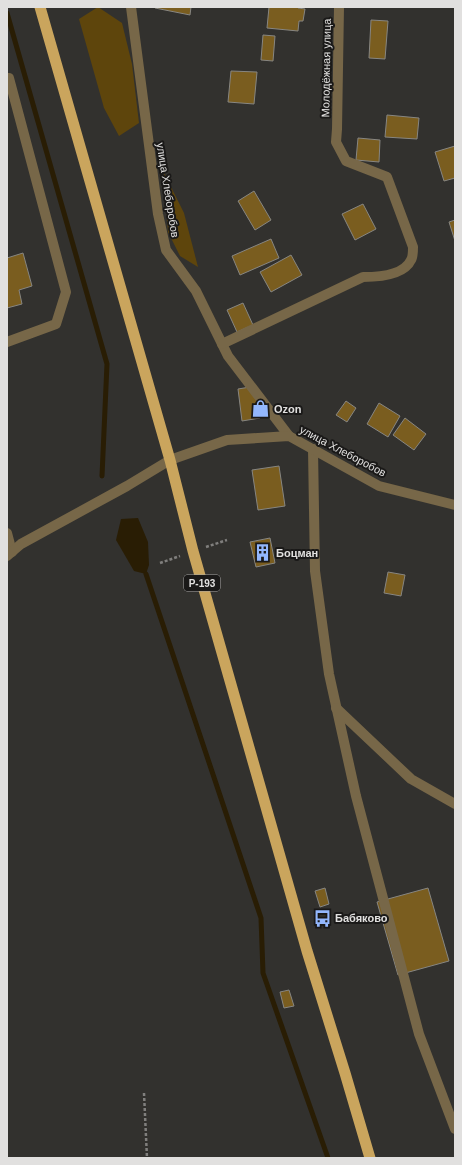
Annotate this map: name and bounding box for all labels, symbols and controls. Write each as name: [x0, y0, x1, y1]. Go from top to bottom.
street label: Молодёжная улица: [319, 18, 333, 118]
street label: улица Хлеборобов: [155, 142, 181, 238]
shop icon: Ozon: [251, 399, 271, 419]
place label: Ozon: [274, 403, 302, 415]
street label: улица Хлеборобов: [298, 423, 388, 479]
building icon: Боцман: [253, 543, 273, 563]
place label: Боцман: [276, 547, 318, 559]
road number: Р-193: [184, 575, 220, 591]
bus stop icon: Бабяково: [312, 908, 332, 928]
place label: Бабяково: [335, 912, 388, 924]

